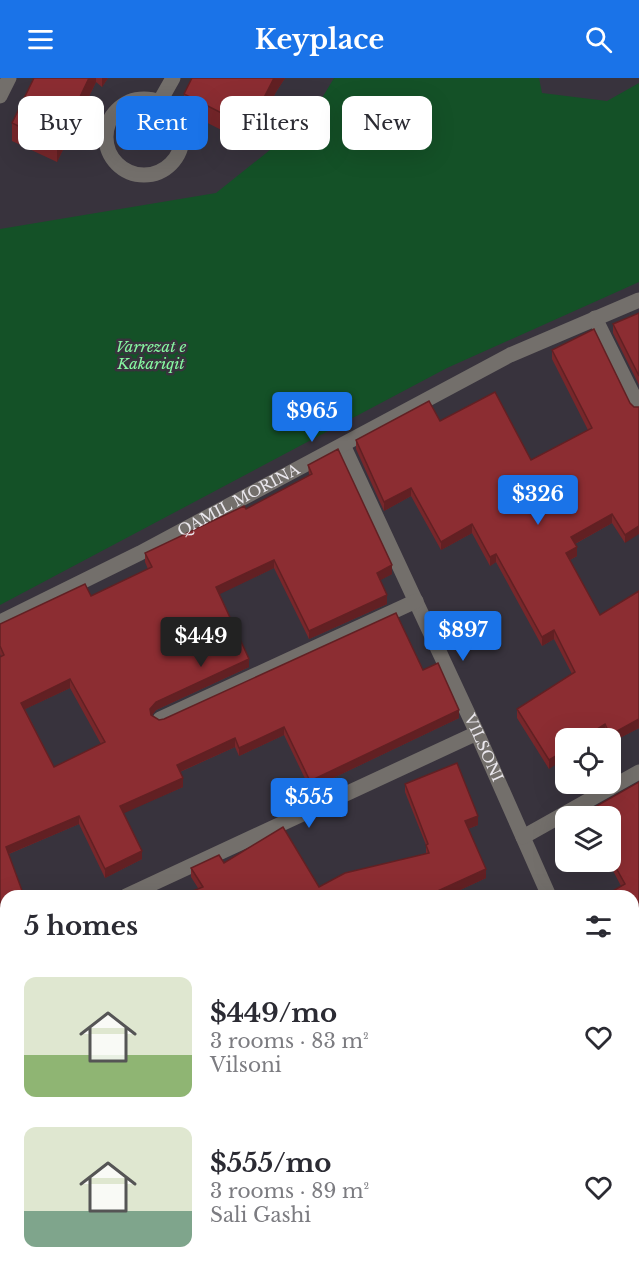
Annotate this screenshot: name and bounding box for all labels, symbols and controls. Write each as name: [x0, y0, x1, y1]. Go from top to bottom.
icon: menu: [24, 23, 57, 56]
text: Keyplace: [255, 23, 384, 56]
icon: search: [582, 23, 615, 56]
chip: Buy: [18, 96, 104, 150]
chip: Rent: [116, 96, 208, 150]
chip: Filters: [220, 96, 330, 150]
chip: New: [342, 96, 432, 150]
park label: Varrezat e Kakariqit: [116, 337, 187, 373]
pin: $965: [276, 392, 348, 443]
text: $965: [286, 399, 338, 423]
street label: QAMIL MORINA: [174, 459, 303, 540]
pin: $326: [502, 475, 574, 526]
text: $326: [512, 482, 564, 506]
pin: $897: [427, 611, 499, 662]
pin: $449: [165, 617, 237, 668]
text: $897: [438, 618, 488, 642]
text: $449: [175, 624, 227, 648]
street label: VILSONI: [460, 710, 507, 785]
map controls: [555, 728, 621, 872]
button: locate: [555, 728, 621, 794]
pin: $555: [273, 778, 345, 829]
text: $555: [285, 785, 333, 809]
button: layers: [555, 806, 621, 872]
text: 5 homes: [24, 910, 138, 942]
icon: filters: [582, 910, 615, 943]
text: $449/mo: [210, 997, 337, 1029]
icon: home: [72, 1001, 144, 1073]
icon: heart: [582, 1021, 615, 1054]
text: 3 rooms · 83 m²: [210, 1029, 369, 1053]
text: Vilsoni: [210, 1053, 282, 1077]
text: $555/mo: [210, 1147, 331, 1179]
icon: home: [72, 1151, 144, 1223]
icon: heart: [582, 1171, 615, 1204]
text: 3 rooms · 89 m²: [210, 1179, 369, 1203]
text: Sali Gashi: [210, 1203, 311, 1227]

